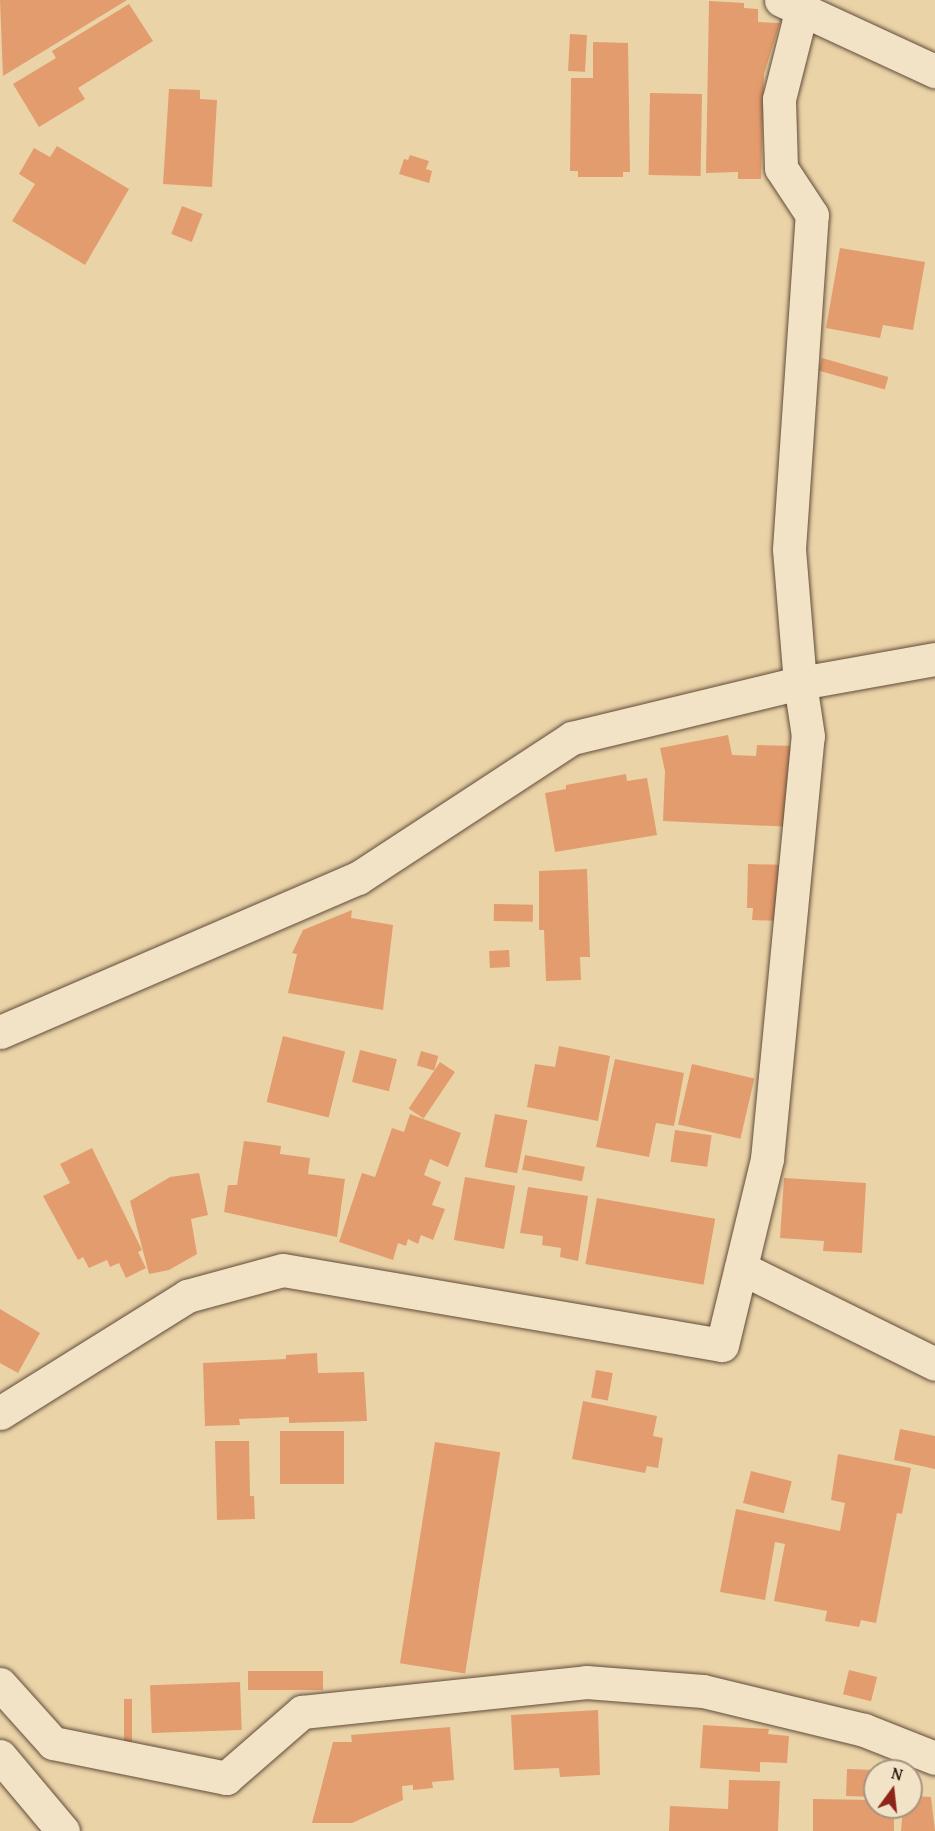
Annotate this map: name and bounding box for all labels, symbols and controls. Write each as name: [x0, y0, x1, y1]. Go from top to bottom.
north arrow: [863, 1759, 923, 1819]
text: N: [889, 1761, 905, 1787]

